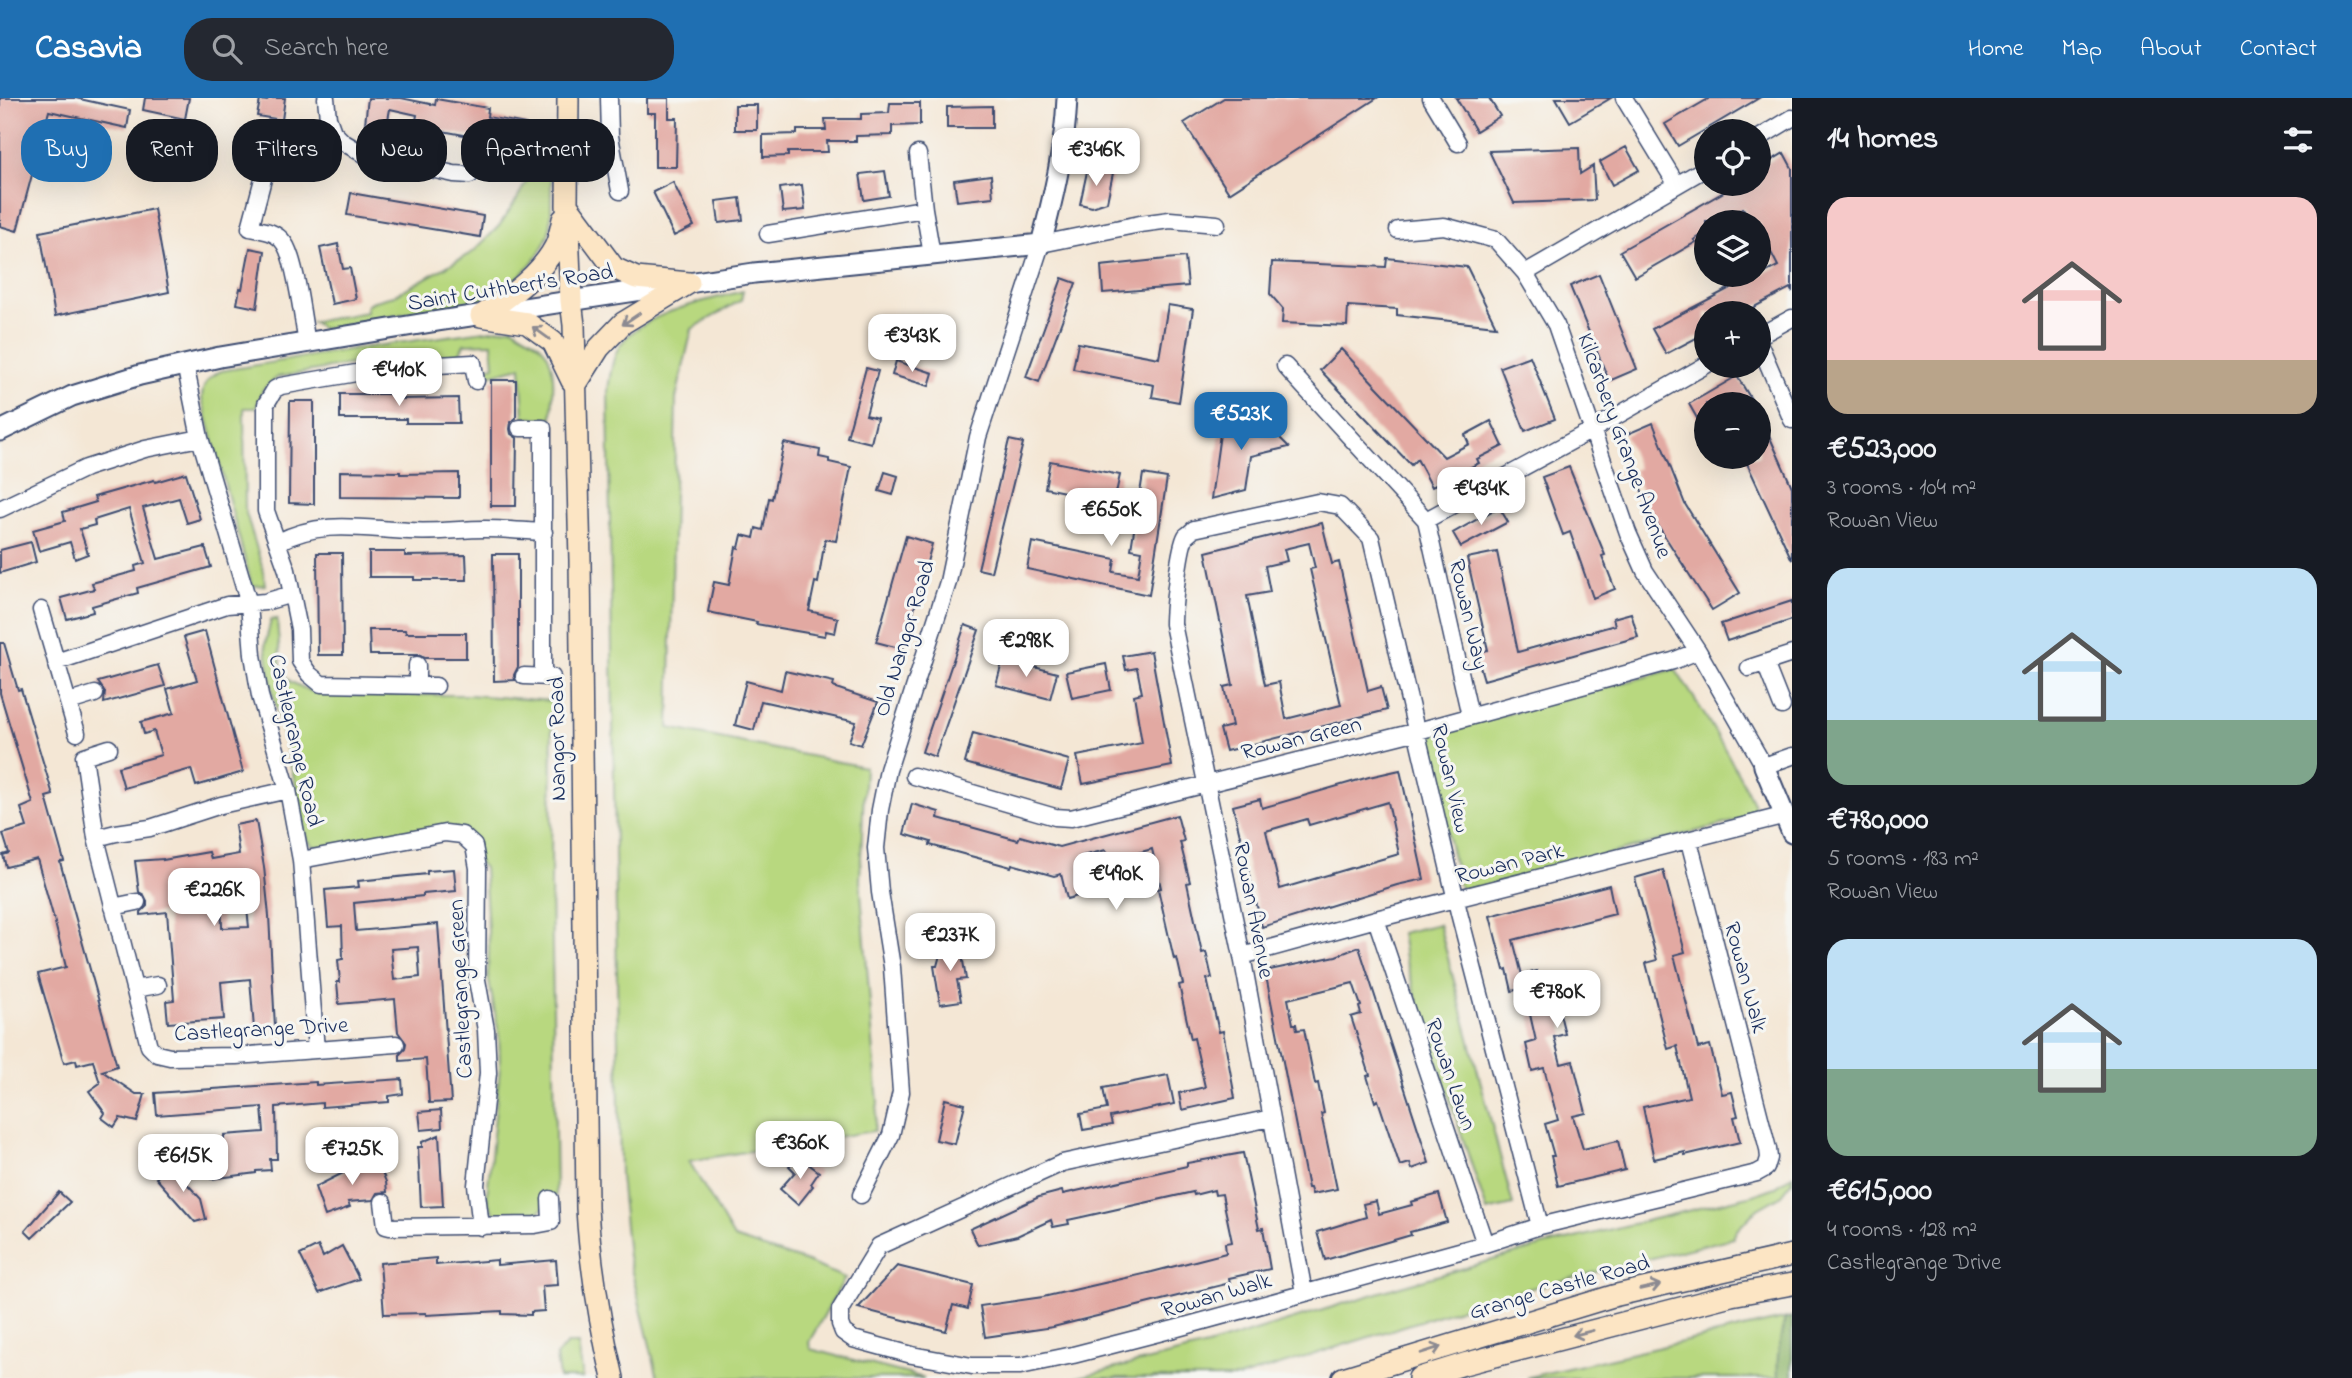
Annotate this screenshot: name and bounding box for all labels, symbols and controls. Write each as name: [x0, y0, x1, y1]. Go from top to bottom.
search box: [184, 18, 674, 81]
text: Casavia: [35, 25, 142, 73]
icon: search: [208, 30, 246, 68]
text: Search here: [264, 30, 389, 68]
text: Home: [1968, 32, 2024, 67]
text: Map: [2062, 32, 2102, 67]
text: About: [2140, 32, 2202, 67]
text: Contact: [2240, 32, 2317, 67]
text: 14 homes: [1827, 118, 1938, 162]
chip: Buy: [21, 119, 112, 182]
chip: Rent: [126, 119, 218, 182]
chip: Filters: [232, 119, 342, 182]
chip: New: [356, 119, 447, 182]
chip: Apartment: [461, 119, 615, 182]
map controls: [1694, 119, 1771, 469]
button: locate: [1694, 119, 1771, 196]
icon: filters: [2279, 121, 2317, 159]
pin: €346K: [1047, 129, 1145, 188]
text: €346K: [1068, 134, 1124, 167]
button: layers: [1694, 210, 1771, 287]
icon: home: [2009, 243, 2135, 369]
street label: Saint Cuthbert’s Road: [405, 256, 616, 321]
button: +: [1694, 301, 1771, 378]
one-way arrow: [621, 312, 641, 326]
pin: €343K: [863, 314, 961, 374]
text: €343K: [884, 320, 940, 353]
one-way arrow: [532, 326, 551, 340]
street label: Kilcarbery Grange Avenue: [1566, 329, 1680, 564]
pin: €410K: [350, 348, 448, 408]
text: €410K: [372, 354, 426, 387]
pin: €523K: [1192, 392, 1290, 452]
button: −: [1694, 392, 1771, 469]
text: €523K: [1210, 398, 1272, 431]
text: €523,000: [1827, 428, 1936, 472]
pin: €434K: [1432, 468, 1530, 527]
text: 3 rooms · 104 m²: [1827, 472, 1976, 505]
text: €434K: [1453, 473, 1509, 506]
pin: €650K: [1062, 489, 1160, 548]
text: €650K: [1081, 494, 1141, 527]
text: Rowan View: [1827, 505, 1938, 538]
street label: Old Nangor Road: [866, 556, 946, 721]
street label: Rowan Way: [1437, 556, 1496, 673]
icon: home: [2009, 614, 2135, 740]
pin: €298K: [977, 620, 1075, 679]
text: €298K: [999, 625, 1053, 658]
street label: Castlegrange Road: [258, 651, 330, 830]
street label: Nangor Road: [541, 676, 577, 801]
street label: Rowan Green: [1238, 709, 1365, 770]
street label: Rowan View: [1421, 721, 1478, 836]
text: €780,000: [1827, 799, 1929, 843]
street label: Rowan Park: [1452, 835, 1568, 894]
street label: Rowan Avenue: [1223, 840, 1282, 982]
text: 5 rooms · 183 m²: [1827, 843, 1979, 876]
pin: €490K: [1067, 852, 1165, 912]
text: €490K: [1089, 858, 1143, 891]
pin: €226K: [165, 868, 263, 928]
text: €226K: [184, 874, 244, 907]
text: Rowan View: [1827, 876, 1938, 909]
street label: Castlegrange Green: [440, 898, 484, 1080]
pin: €237K: [901, 914, 999, 973]
text: €237K: [921, 919, 979, 952]
street label: Rowan Walk: [1714, 919, 1775, 1038]
pin: €780K: [1508, 970, 1606, 1030]
text: €780K: [1529, 976, 1585, 1009]
icon: home: [2009, 985, 2135, 1111]
street label: Castlegrange Drive: [173, 1009, 350, 1053]
street label: Rowan Lawn: [1415, 1014, 1484, 1135]
pin: €360K: [751, 1122, 849, 1181]
text: €360K: [772, 1127, 828, 1160]
pin: €725K: [303, 1128, 401, 1187]
text: €725K: [321, 1133, 383, 1166]
pin: €615K: [134, 1134, 232, 1194]
text: €615K: [154, 1140, 212, 1173]
text: €615,000: [1827, 1170, 1932, 1214]
text: 4 rooms · 128 m²: [1827, 1214, 1977, 1247]
street label: Grange Castle Road: [1466, 1247, 1654, 1331]
text: Castlegrange Drive: [1827, 1247, 2001, 1280]
street label: Rowan Walk: [1158, 1265, 1277, 1328]
one-way arrow: [1638, 1280, 1661, 1294]
one-way arrow: [1572, 1328, 1594, 1341]
one-way arrow: [1420, 1343, 1442, 1356]

